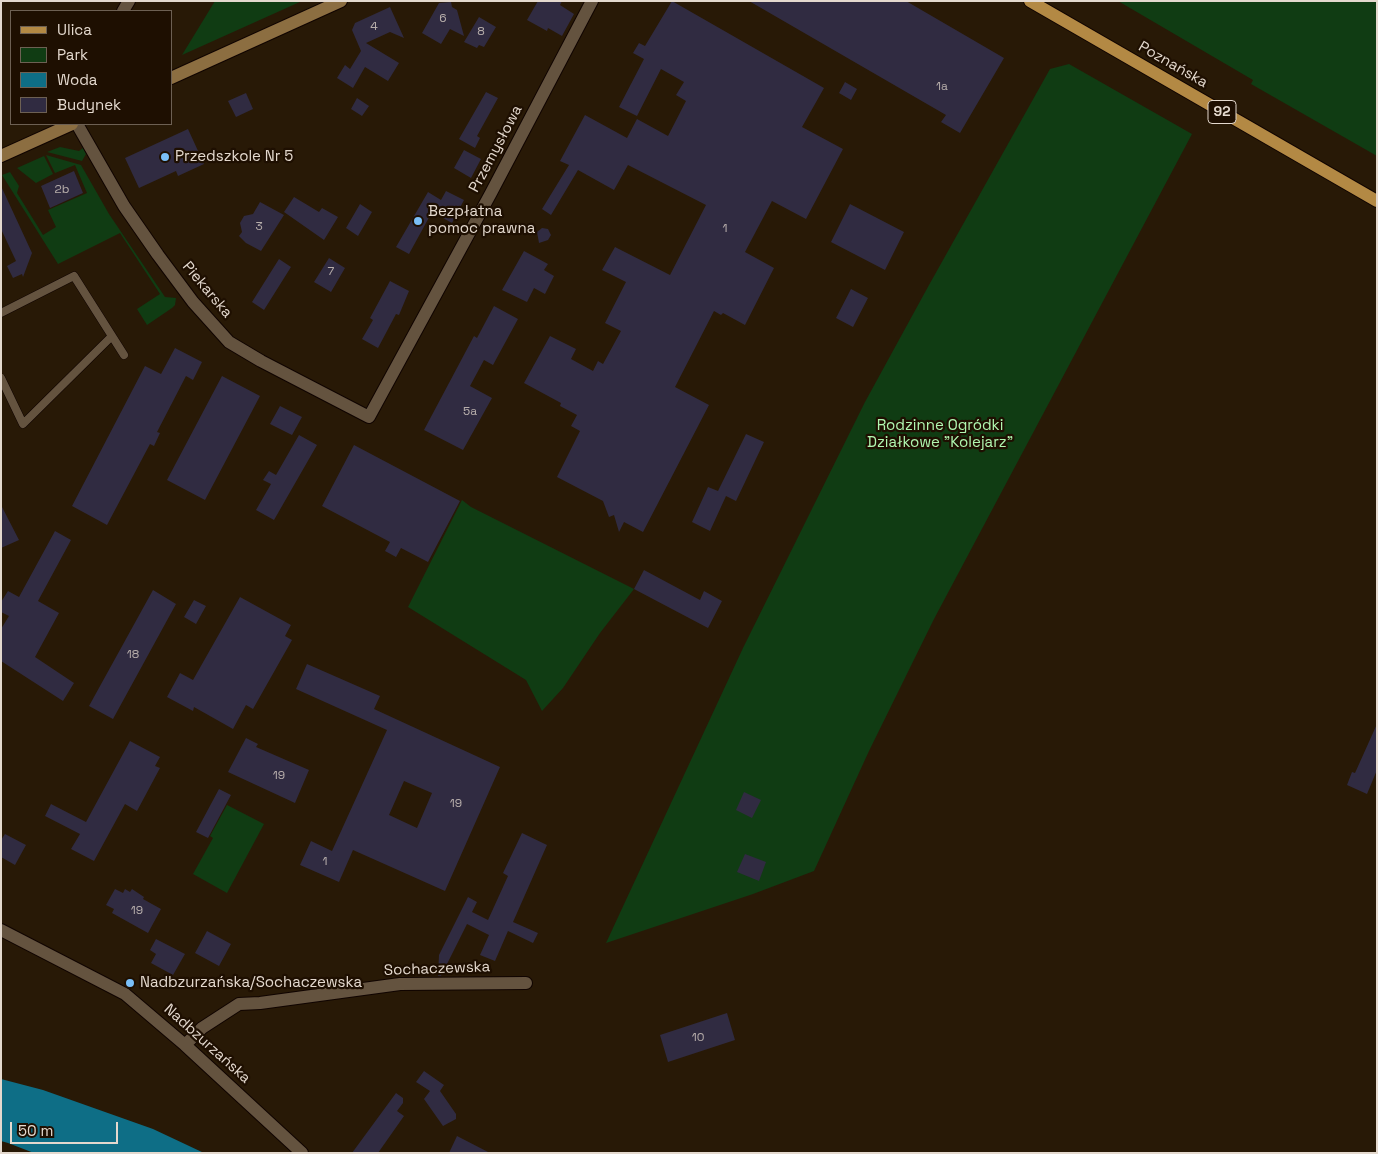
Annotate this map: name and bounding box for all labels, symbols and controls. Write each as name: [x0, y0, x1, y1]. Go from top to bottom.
legend: [10, 10, 172, 125]
house number: 6: [439, 12, 447, 26]
text: Ulica: [57, 20, 92, 39]
house number: 4: [370, 20, 378, 34]
house number: 8: [477, 25, 485, 39]
street label: Poznańska: [1135, 38, 1211, 92]
text: Park: [57, 45, 88, 64]
text: Woda: [57, 70, 97, 89]
house number: 1a: [936, 80, 948, 94]
text: Budynek: [57, 95, 121, 114]
road number: 92: [1208, 100, 1236, 124]
street label: Przemysłowa: [465, 102, 527, 196]
place label: Przedszkole Nr 5: [175, 148, 293, 166]
marker: Przedszkole Nr 5: [159, 151, 171, 163]
house number: 2b: [55, 183, 69, 197]
place label: Bezpłatna pomoc prawna: [428, 203, 535, 238]
marker: Bezpłatna pomoc prawna: [412, 215, 424, 227]
house number: 3: [255, 220, 263, 234]
house number: 1: [722, 222, 728, 236]
street label: Piekarska: [178, 258, 236, 322]
house number: 7: [328, 265, 334, 279]
house number: 5a: [463, 405, 477, 419]
park label: Rodzinne Ogródki Działkowe "Kolejarz": [867, 417, 1013, 452]
house number: 18: [127, 648, 139, 662]
house number: 19: [273, 769, 285, 783]
house number: 19: [450, 797, 462, 811]
house number: 1: [322, 855, 328, 869]
house number: 19: [131, 904, 143, 918]
street label: Sochaczewska: [384, 958, 490, 980]
place label: Nadbzurzańska/Sochaczewska: [140, 974, 362, 992]
marker: Nadbzurzańska/Sochaczewska: [124, 977, 136, 989]
street label: Nadbzurzańska: [160, 1000, 254, 1088]
house number: 10: [692, 1031, 704, 1045]
scale bar: [12, 1112, 120, 1144]
text: 50 m: [18, 1121, 53, 1140]

